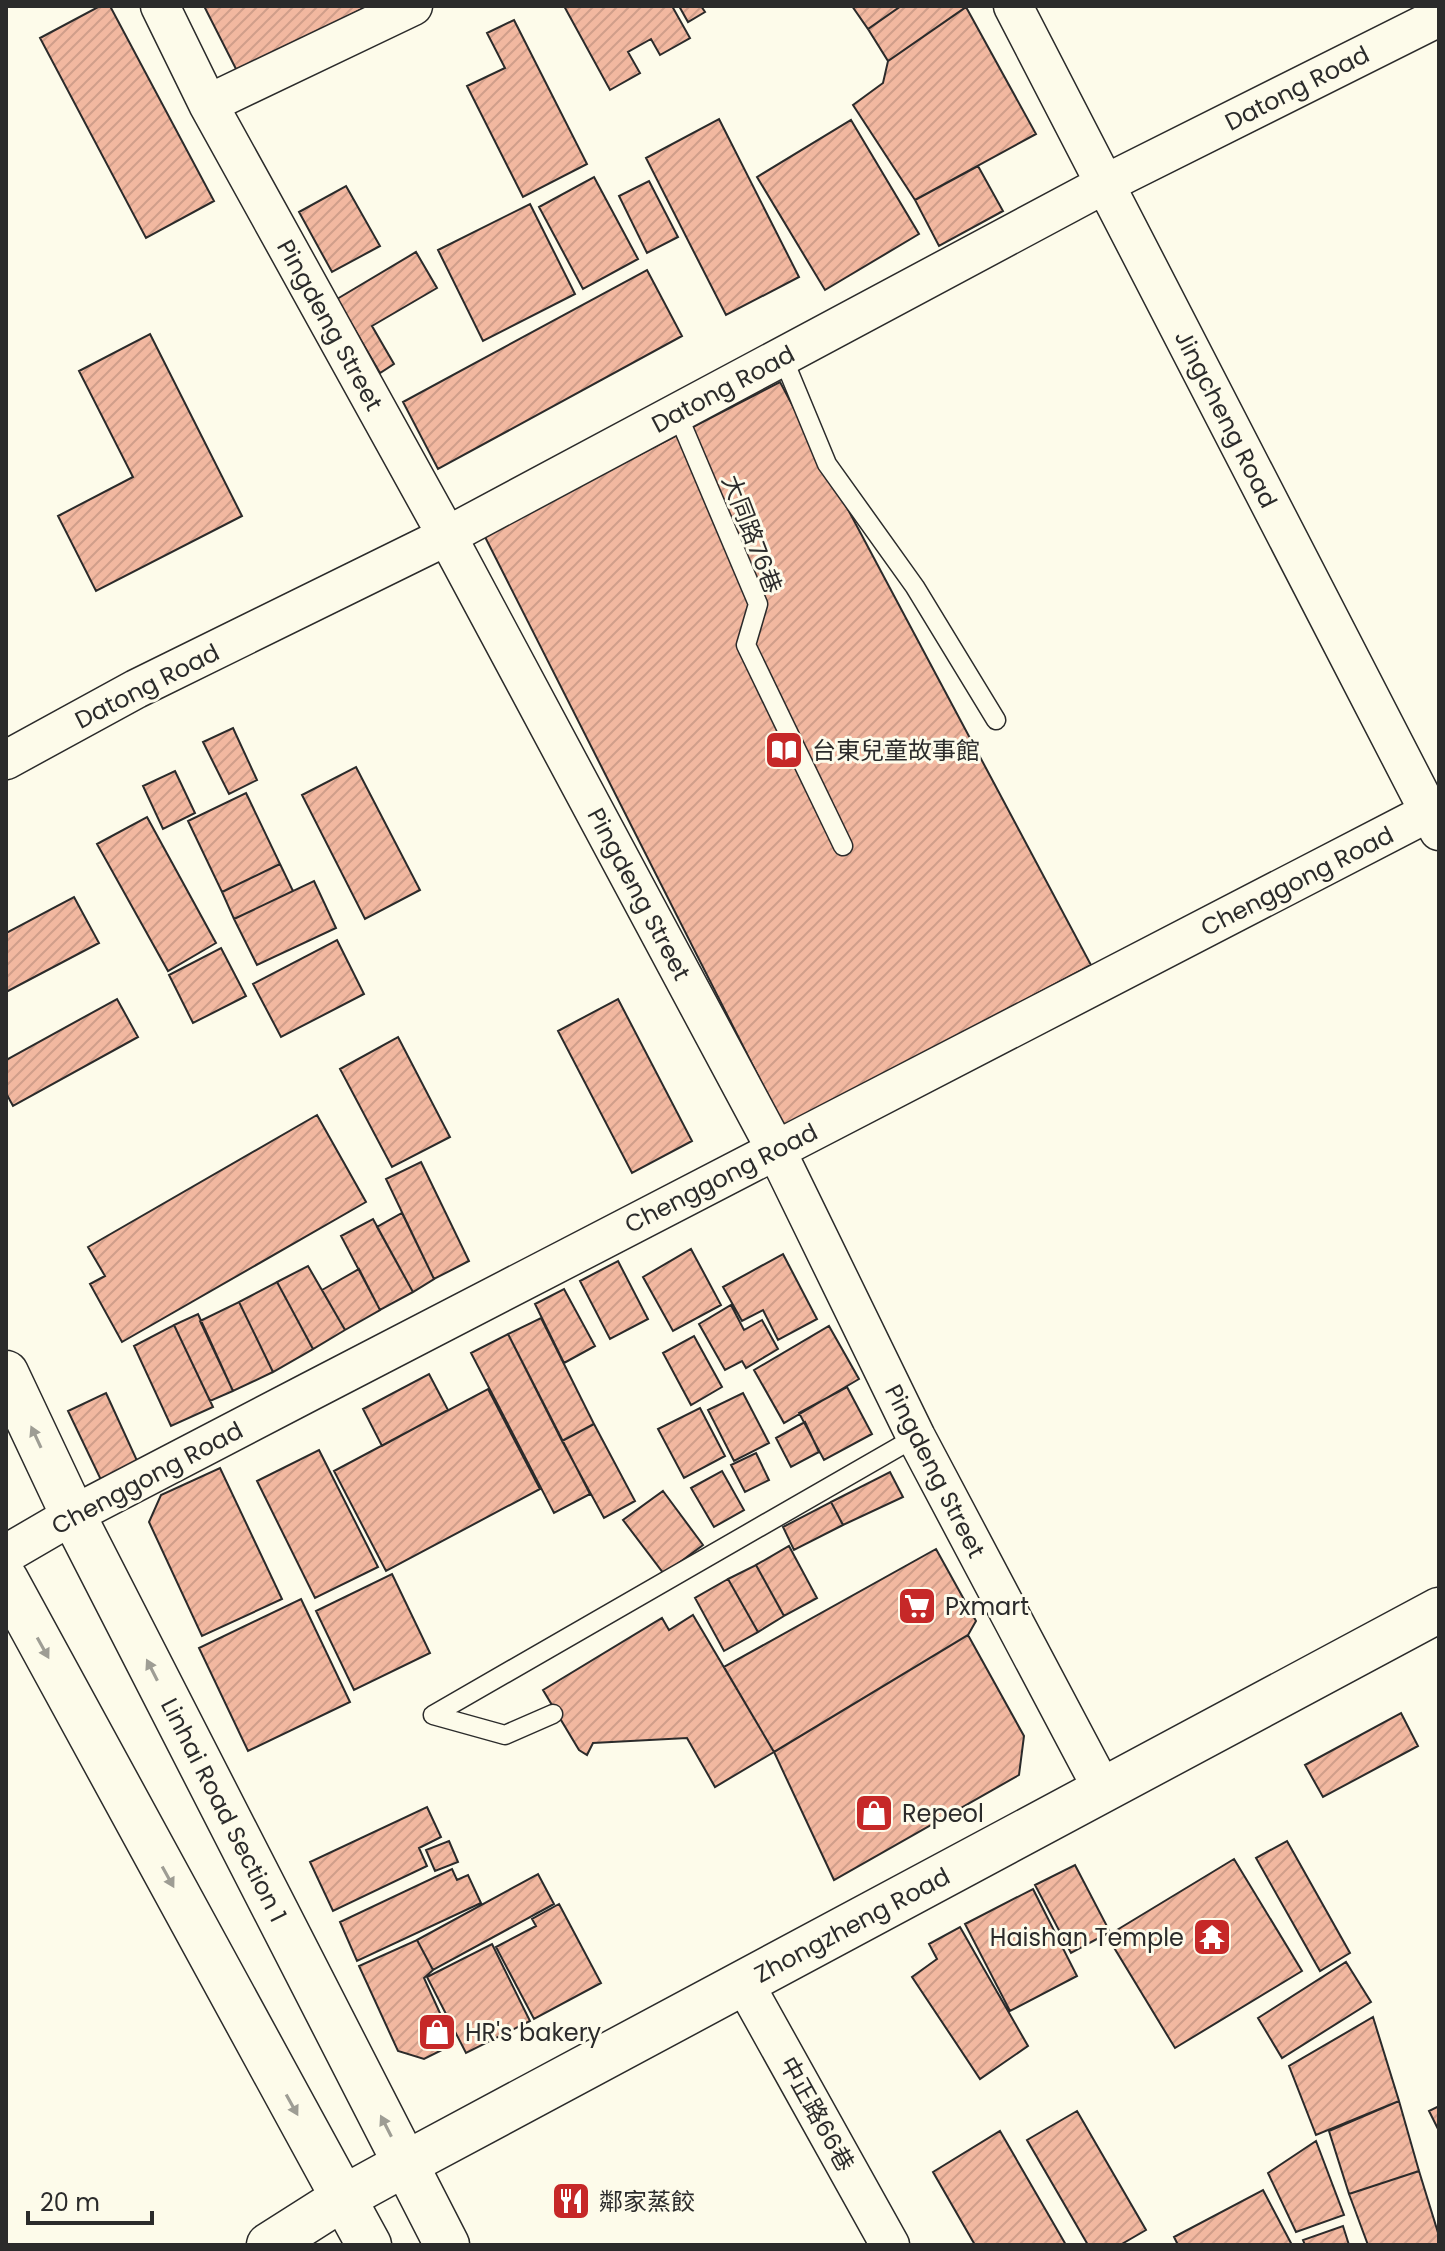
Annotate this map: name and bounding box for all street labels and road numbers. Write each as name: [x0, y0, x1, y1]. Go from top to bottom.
street label: Datong Road: [1219, 38, 1375, 138]
street label: Pingdeng Street: [269, 234, 391, 416]
street label: Jingcheng Road: [1167, 324, 1285, 514]
street label: Datong Road: [646, 337, 800, 441]
street label: 大同路76巷: [714, 470, 790, 598]
street label: Datong Road: [69, 636, 225, 736]
street label: Pingdeng Street: [580, 802, 698, 986]
street label: Chenggong Road: [1195, 818, 1399, 944]
street label: Chenggong Road: [619, 1115, 823, 1241]
street label: Pingdeng Street: [877, 1379, 993, 1563]
street label: Chenggong Road: [46, 1414, 248, 1542]
street label: Linhai Road Section 1: [153, 1692, 295, 1928]
street label: Zhongzheng Road: [749, 1860, 955, 1990]
street label: 中正路66巷: [772, 2051, 862, 2177]

